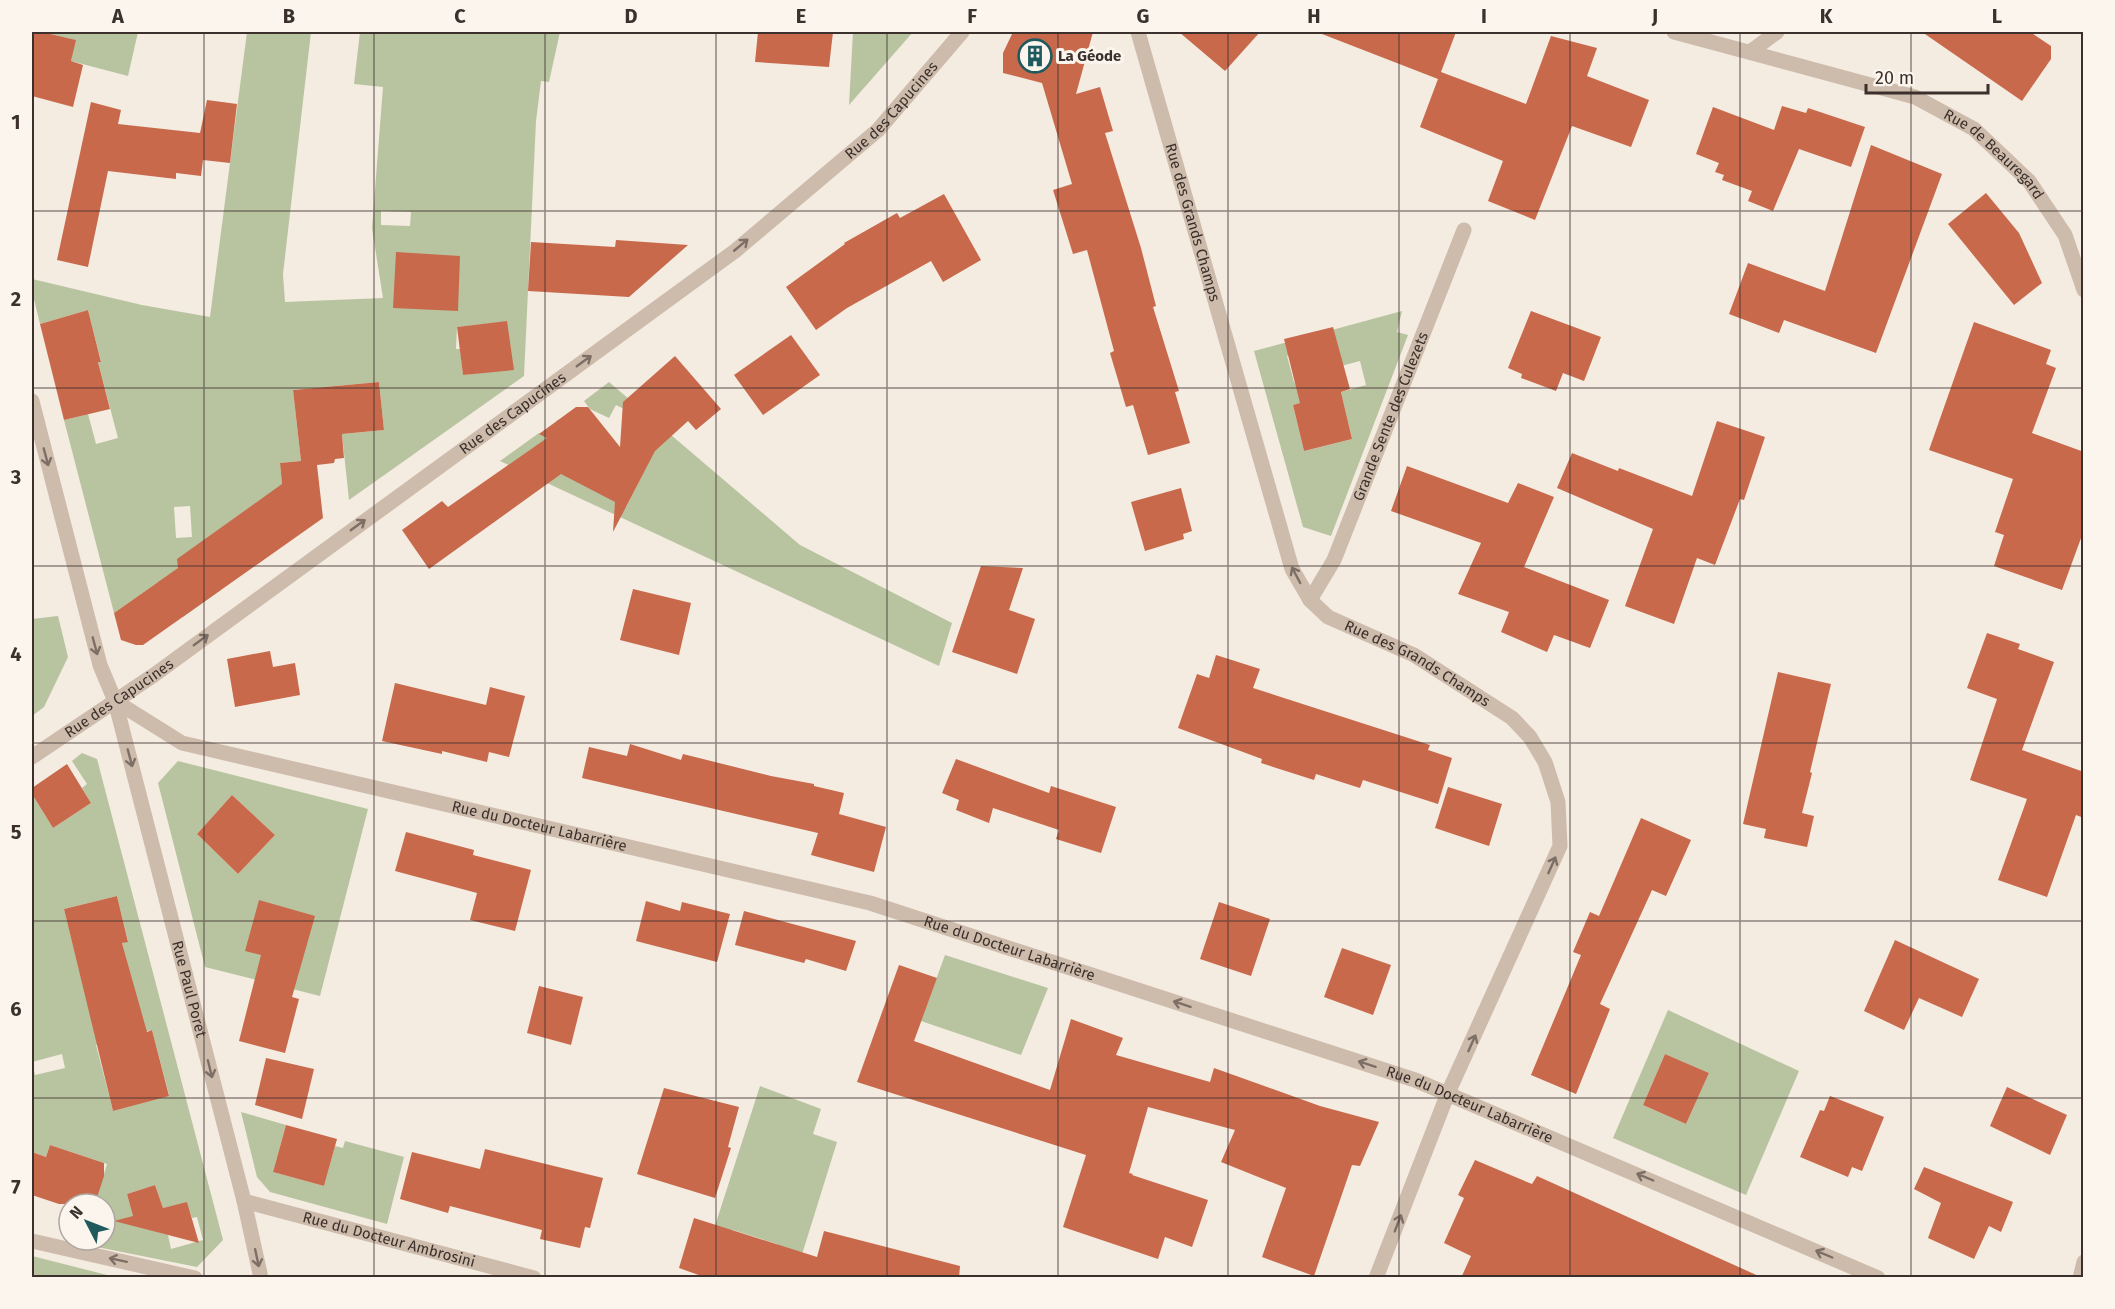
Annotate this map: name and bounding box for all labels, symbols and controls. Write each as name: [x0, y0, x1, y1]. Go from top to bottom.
text: A: [111, 4, 125, 28]
text: B: [283, 4, 295, 28]
text: C: [454, 4, 466, 28]
text: D: [624, 4, 638, 28]
text: E: [796, 4, 806, 28]
text: F: [967, 4, 977, 28]
text: G: [1137, 4, 1149, 28]
text: H: [1307, 4, 1321, 28]
text: I: [1481, 4, 1487, 28]
text: J: [1651, 4, 1658, 28]
text: K: [1820, 4, 1833, 28]
text: L: [1992, 4, 2002, 28]
building icon: La Géode: [1017, 38, 1053, 74]
place label: La Géode: [1058, 47, 1121, 65]
scale bar: [1866, 57, 1988, 95]
street label: Rue des Capucines: [841, 58, 942, 163]
text: 20 m: [1875, 67, 1914, 89]
street label: Rue de Beauregard: [1941, 105, 2048, 203]
text: 1: [11, 110, 21, 134]
street label: Rue des Grands Champs: [1161, 141, 1224, 304]
one-way arrow: [733, 239, 749, 252]
text: 2: [11, 287, 21, 311]
street label: Grande Sente des Culezets: [1349, 329, 1432, 503]
one-way arrow: [575, 355, 591, 367]
street label: Rue des Capucines: [456, 368, 570, 458]
one-way arrow: [41, 448, 53, 467]
text: 3: [10, 465, 21, 489]
one-way arrow: [350, 519, 366, 532]
one-way arrow: [1289, 567, 1301, 585]
street label: Rue des Grands Champs: [1342, 616, 1493, 711]
one-way arrow: [192, 634, 208, 647]
one-way arrow: [90, 636, 102, 655]
text: 4: [10, 642, 22, 666]
street label: Rue des Capucines: [61, 655, 177, 742]
one-way arrow: [125, 748, 136, 767]
street label: Rue du Docteur Labarrière: [450, 797, 629, 855]
text: 5: [11, 820, 22, 844]
one-way arrow: [1547, 856, 1558, 874]
street label: Rue du Docteur Labarrière: [921, 912, 1097, 985]
street label: Rue Paul Poret: [168, 939, 211, 1040]
text: 6: [10, 997, 22, 1021]
one-way arrow: [1173, 998, 1192, 1009]
one-way arrow: [1468, 1034, 1479, 1052]
one-way arrow: [1359, 1058, 1377, 1069]
one-way arrow: [205, 1059, 216, 1078]
street label: Rue du Docteur Labarrière: [1384, 1062, 1556, 1147]
one-way arrow: [1637, 1171, 1655, 1183]
text: 7: [11, 1175, 21, 1199]
north arrow: [57, 1192, 117, 1252]
text: N: [66, 1202, 87, 1223]
street label: Rue du Docteur Ambrosini: [301, 1208, 477, 1271]
one-way arrow: [1393, 1214, 1404, 1233]
one-way arrow: [251, 1248, 263, 1267]
one-way arrow: [1816, 1248, 1834, 1260]
one-way arrow: [109, 1254, 128, 1266]

